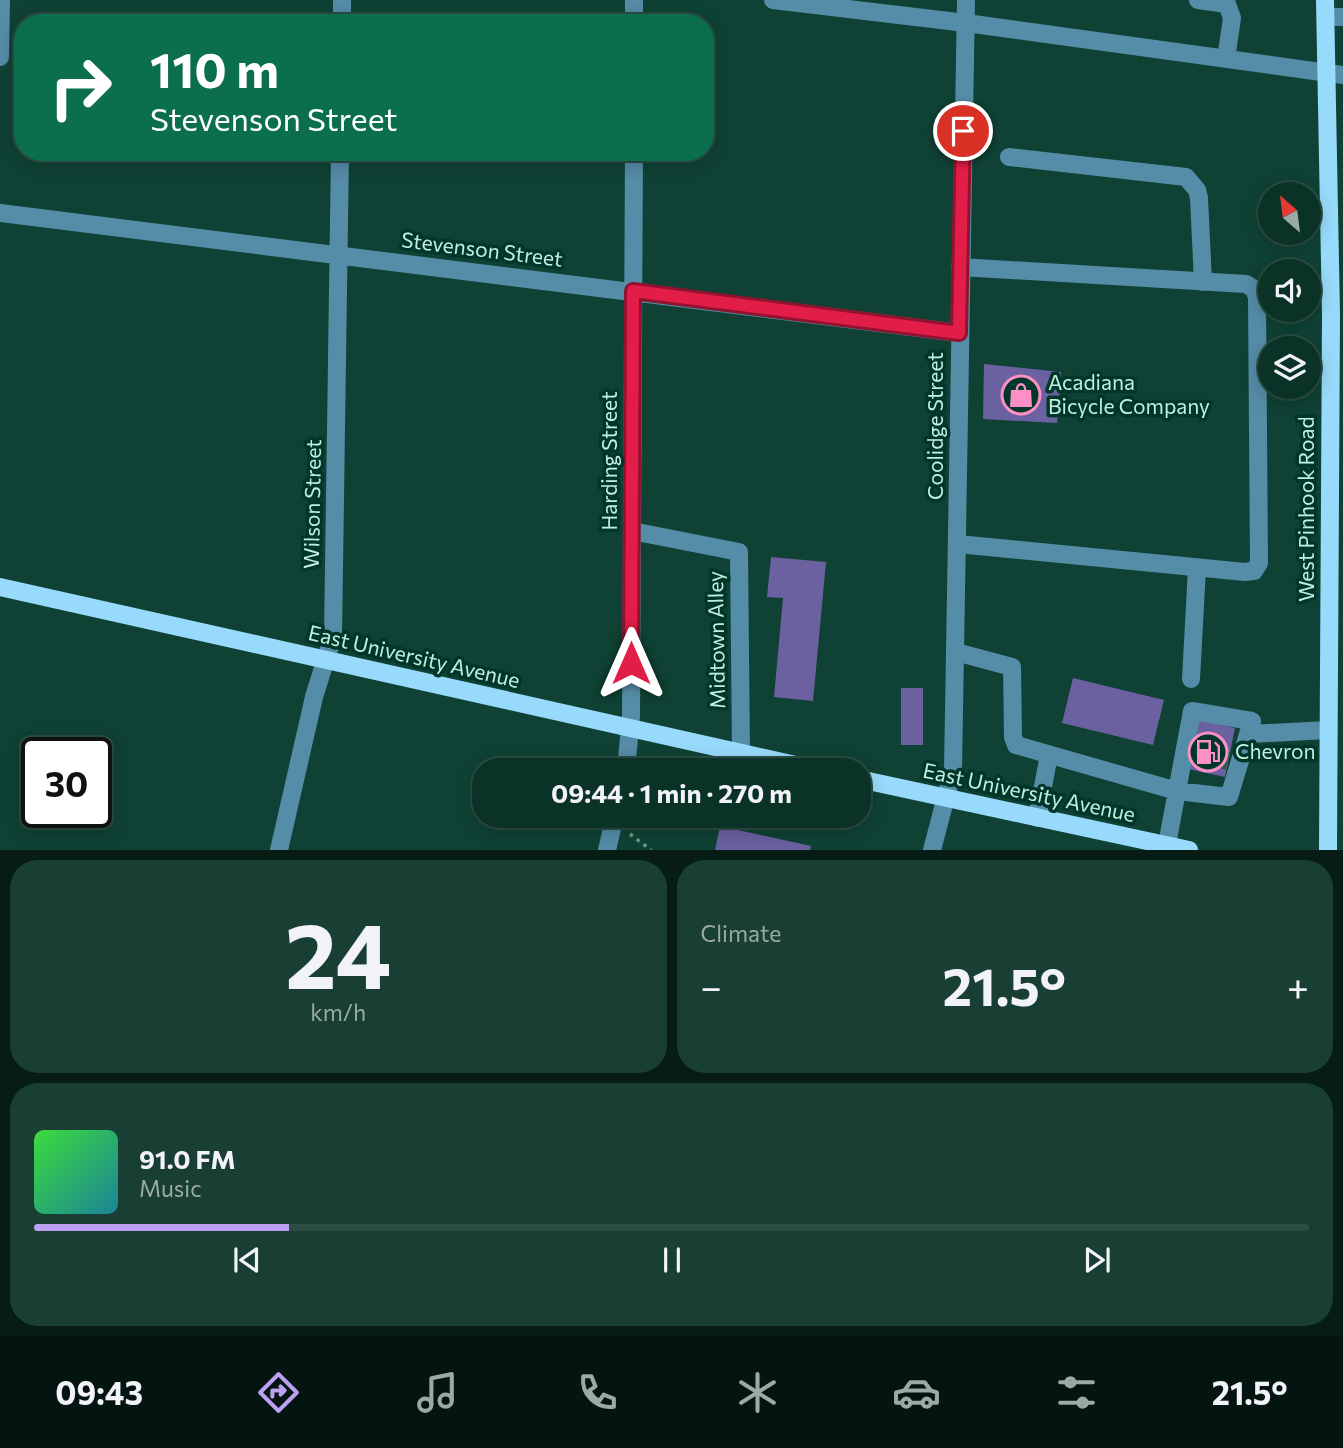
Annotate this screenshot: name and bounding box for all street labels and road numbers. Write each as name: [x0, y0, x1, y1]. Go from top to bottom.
street label: Stevenson Street: [400, 226, 564, 271]
street label: Coolidge Street: [922, 352, 947, 500]
street label: Harding Street: [596, 391, 621, 531]
street label: West Pinhook Road: [1293, 416, 1318, 602]
street label: Wilson Street: [298, 439, 325, 569]
street label: Midtown Alley: [702, 571, 729, 709]
street label: East University Avenue: [306, 619, 523, 692]
street label: East University Avenue: [921, 757, 1138, 826]

